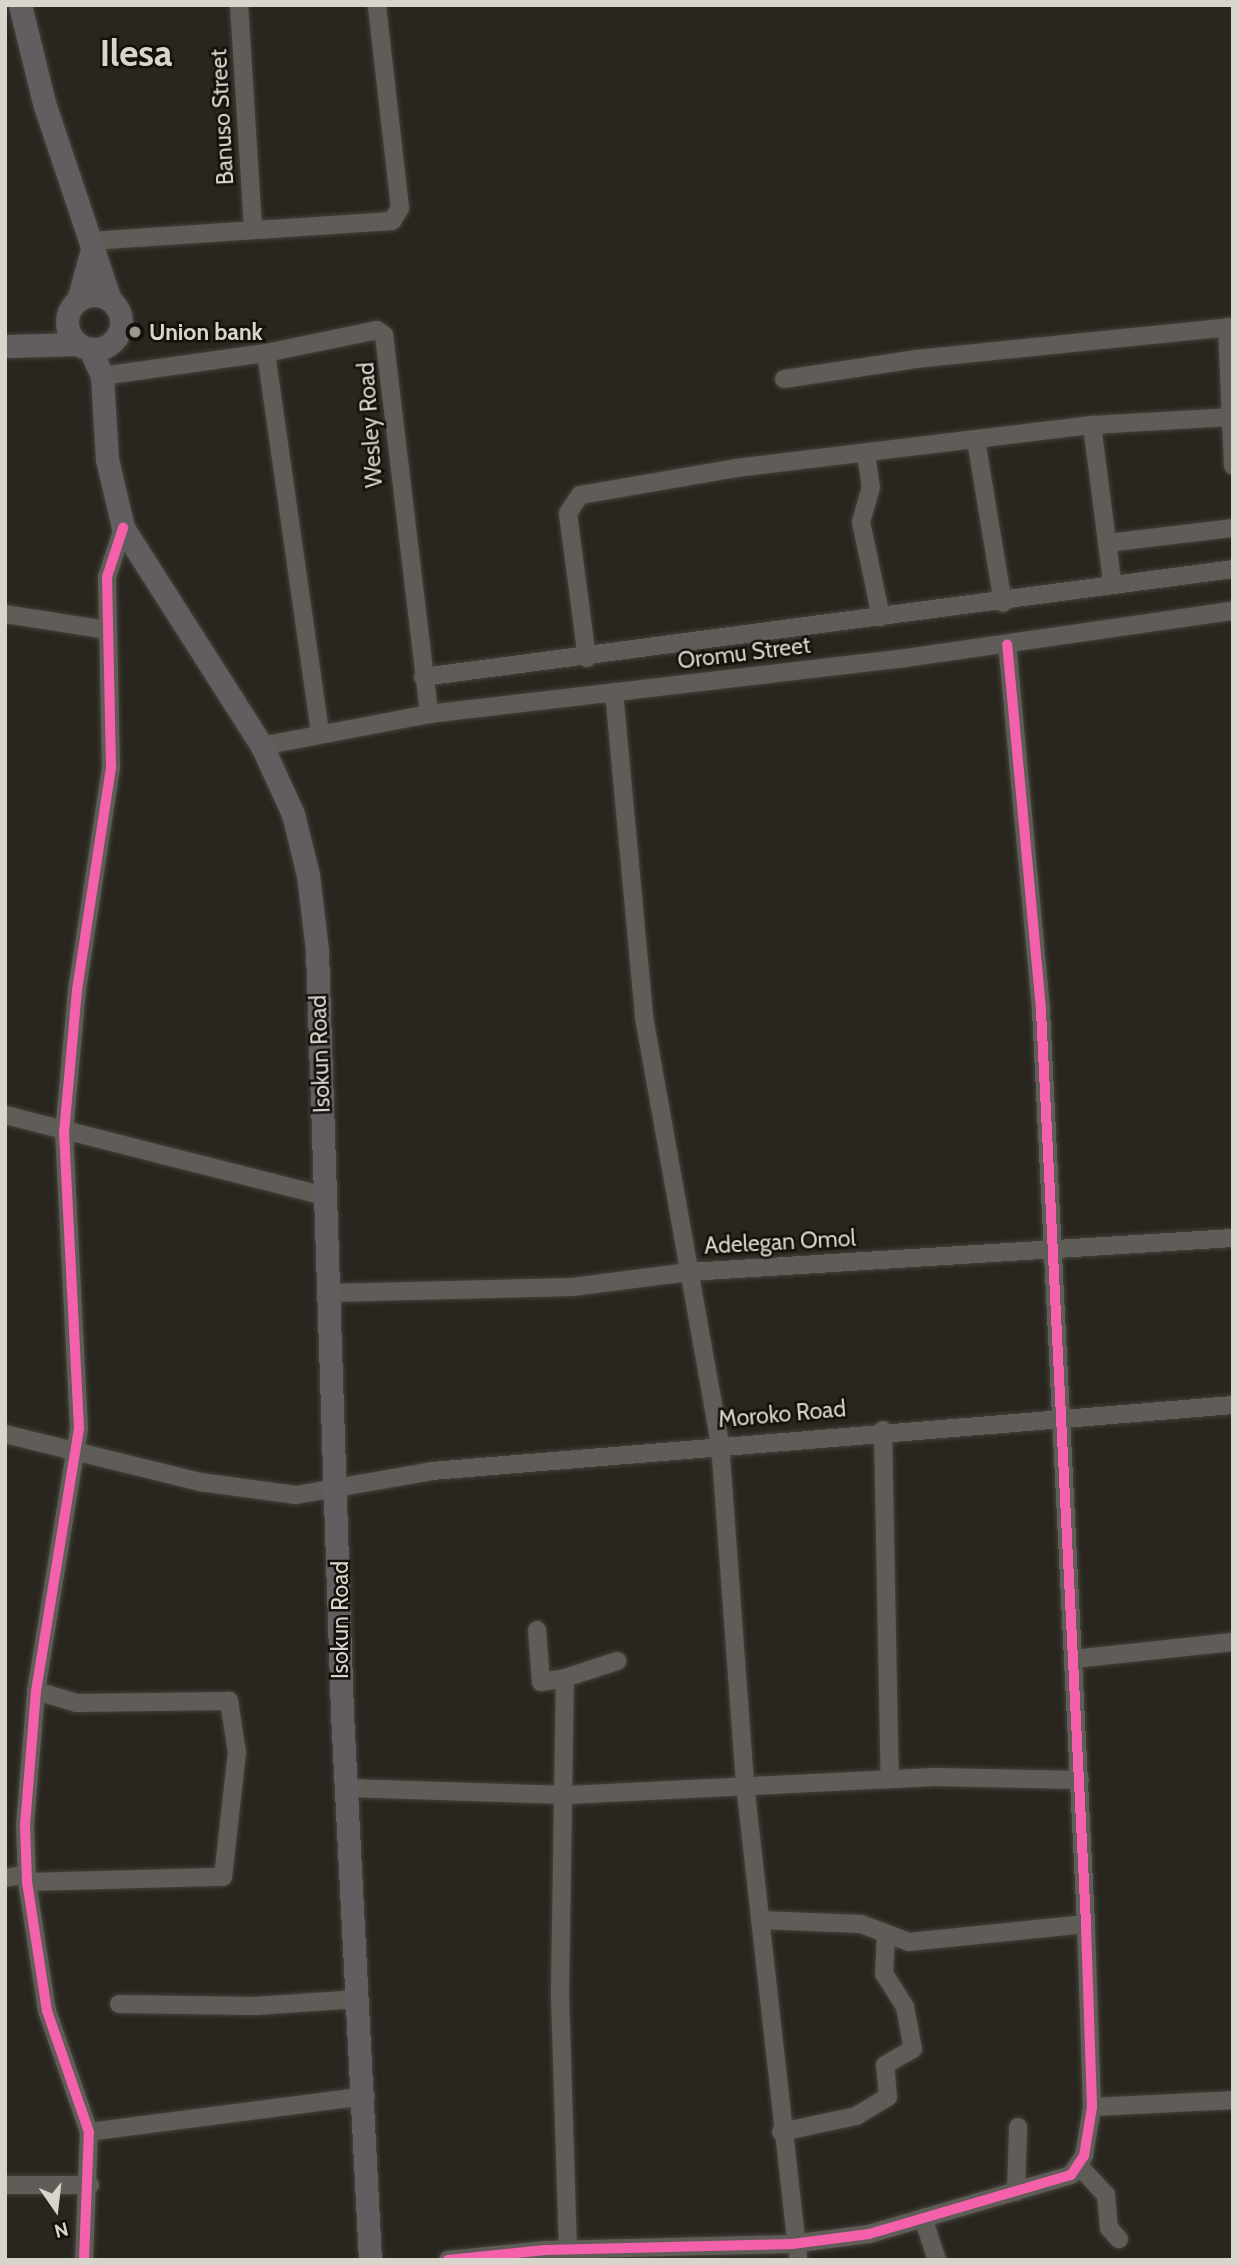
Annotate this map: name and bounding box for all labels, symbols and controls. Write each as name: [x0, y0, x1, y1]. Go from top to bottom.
district label: Ilesa: [100, 31, 172, 75]
street label: Banuso Street: [205, 48, 239, 186]
place label: Union bank: [149, 318, 263, 346]
marker: Union bank: [127, 324, 143, 340]
street label: Wesley Road: [352, 361, 388, 489]
street label: Oromu Street: [676, 631, 812, 675]
street label: Isokun Road: [304, 995, 336, 1113]
street label: Adelegan Omol: [703, 1224, 857, 1260]
street label: Moroko Road: [717, 1395, 847, 1433]
street label: Isokun Road: [326, 1561, 354, 1679]
north arrow: [21, 2174, 91, 2244]
text: N: [52, 2217, 71, 2243]

